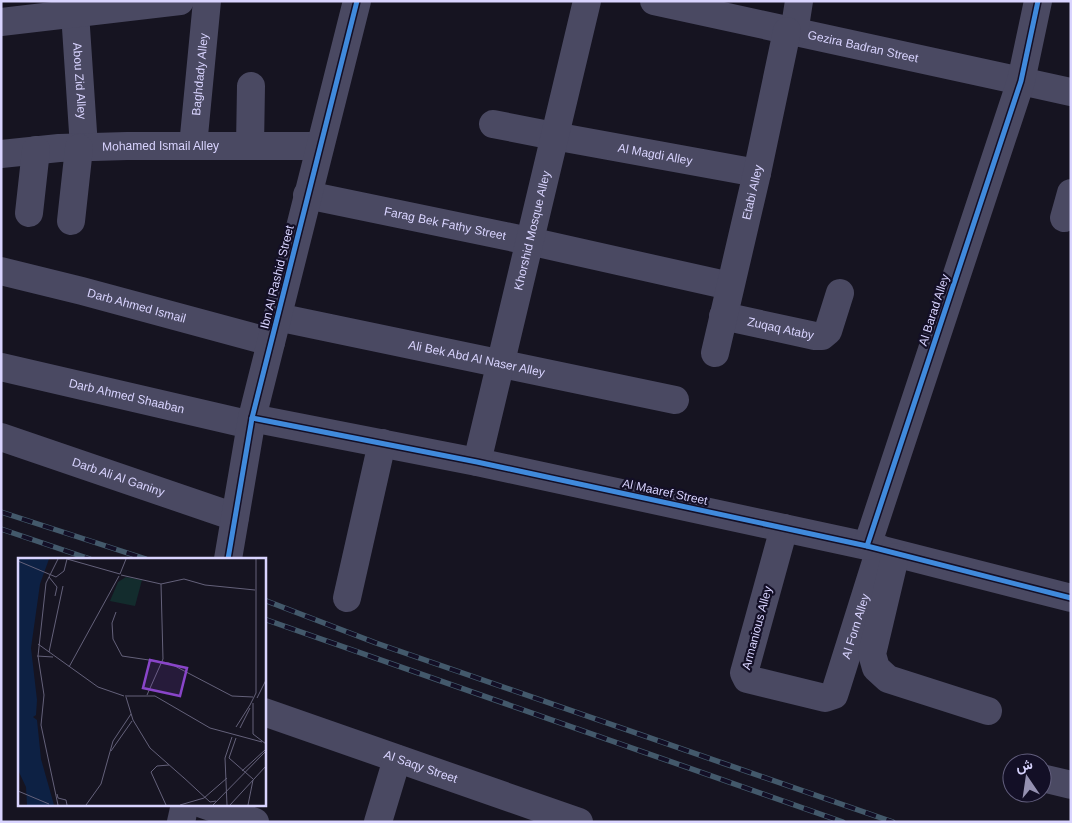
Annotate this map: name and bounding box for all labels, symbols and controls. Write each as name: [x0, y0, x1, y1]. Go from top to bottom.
street label: Gezira Badran Street: [806, 28, 920, 66]
street label: Baghdady Alley: [189, 32, 211, 116]
street label: Abou Zid Alley: [70, 42, 89, 120]
street label: Mohamed Ismail Alley: [102, 139, 219, 154]
street label: Al Magdi Alley: [617, 141, 694, 168]
street label: Etabi Alley: [739, 164, 766, 221]
street label: Khorshid Mosque Alley: [511, 169, 553, 292]
street label: Farag Bek Fathy Street: [383, 204, 508, 243]
street label: Ibn Al Rashid Street: [257, 223, 297, 330]
street label: Al Barad Alley: [916, 272, 952, 348]
street label: Darb Ahmed Ismail: [86, 286, 187, 326]
street label: Zuqaq Ataby: [746, 315, 815, 343]
street label: Ali Bek Abd Al Naser Alley: [407, 338, 546, 380]
street label: Darb Ahmed Shaaban: [67, 376, 186, 416]
street label: Darb Ali Al Ganiny: [70, 455, 166, 499]
street label: Al Maaref Street: [621, 476, 710, 508]
inset map: [18, 558, 265, 806]
street label: Armanious Alley: [739, 585, 775, 671]
street label: Al Forn Alley: [839, 592, 873, 661]
street label: Al Saqy Street: [382, 747, 460, 786]
north arrow: [1002, 753, 1052, 803]
text: ش: [1014, 756, 1034, 776]

